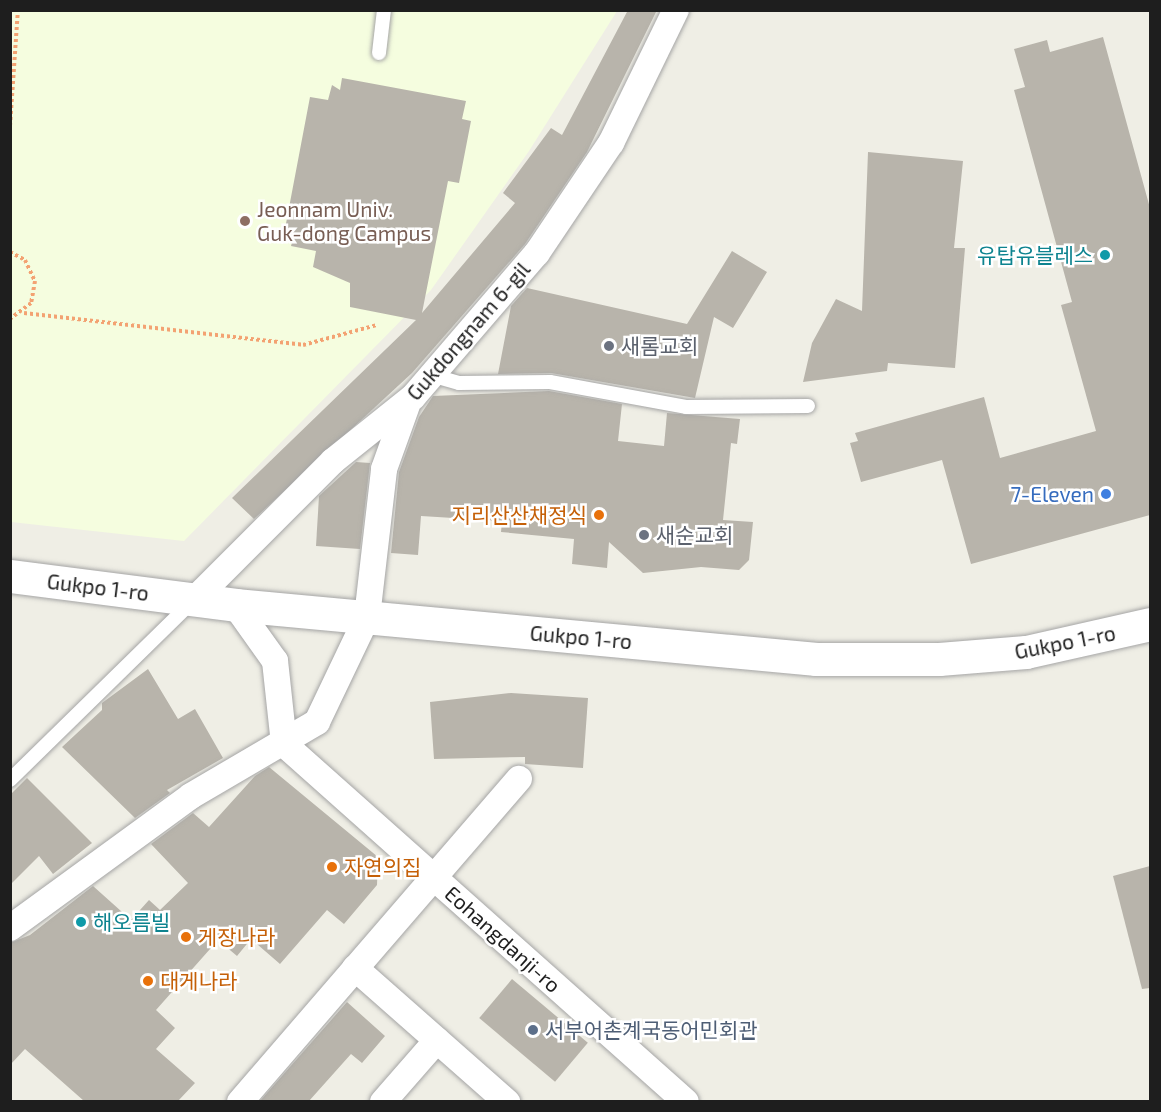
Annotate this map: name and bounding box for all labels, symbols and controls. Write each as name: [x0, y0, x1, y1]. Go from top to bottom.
place label: Jeonnam Univ. Guk-dong Campus: [257, 196, 431, 246]
marker: Jeonnam Univ. Guk-dong Campus: [238, 214, 252, 228]
place label: 유탑유블레스: [977, 242, 1093, 268]
marker: 유탑유블레스: [1098, 248, 1112, 262]
street label: Gukdongnam 6-gil: [401, 257, 535, 405]
place label: 새롬교회: [621, 333, 698, 359]
marker: 새롬교회: [602, 339, 616, 353]
place label: 7-Eleven: [1011, 481, 1094, 507]
marker: 7-Eleven: [1099, 487, 1113, 501]
place label: 지리산산채정식: [452, 502, 587, 528]
marker: 지리산산채정식: [592, 508, 606, 522]
place label: 새순교회: [656, 522, 733, 548]
marker: 새순교회: [637, 528, 651, 542]
street label: Gukpo 1-ro: [46, 568, 150, 606]
street label: Gukpo 1-ro: [529, 620, 633, 654]
street label: Gukpo 1-ro: [1012, 620, 1118, 664]
place label: 자연의집: [344, 854, 421, 880]
marker: 자연의집: [325, 860, 339, 874]
street label: Eohangdanji-ro: [440, 880, 566, 998]
place label: 해오름빌: [93, 909, 170, 935]
marker: 해오름빌: [74, 915, 88, 929]
place label: 게장나라: [198, 924, 275, 950]
marker: 게장나라: [179, 930, 193, 944]
place label: 대게나라: [160, 968, 237, 994]
marker: 대게나라: [141, 974, 155, 988]
place label: 서부어촌계국동어민회관: [545, 1017, 758, 1043]
marker: 서부어촌계국동어민회관: [526, 1023, 540, 1037]

